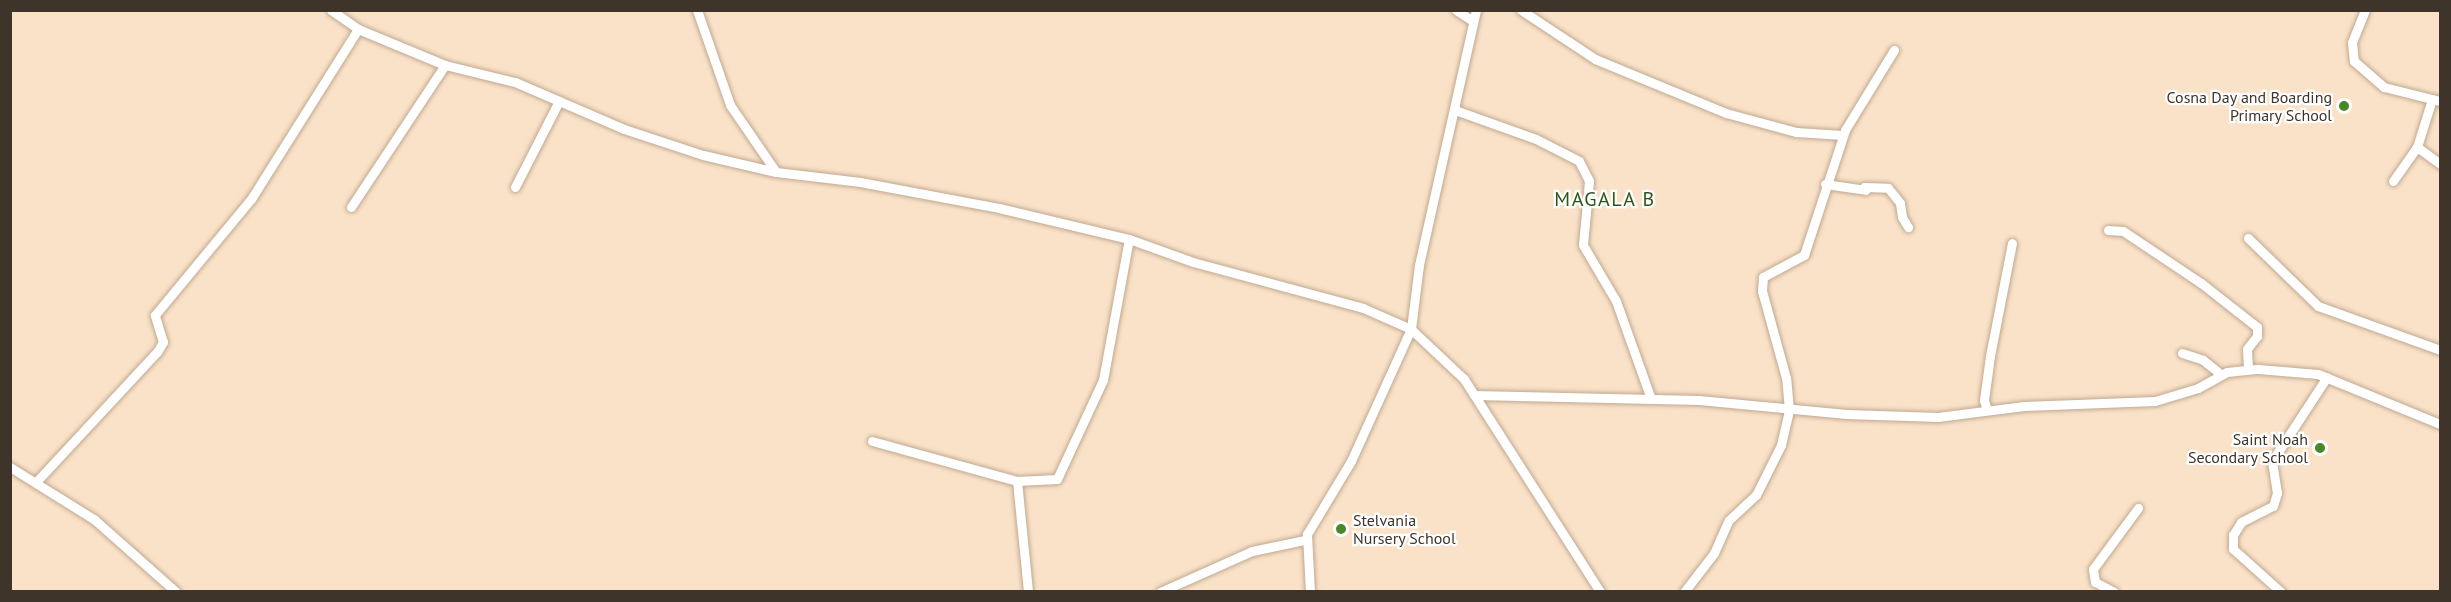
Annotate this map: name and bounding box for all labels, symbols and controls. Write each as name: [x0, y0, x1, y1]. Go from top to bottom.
place label: Cosna Day and Boarding Primary School: [2166, 87, 2332, 125]
marker: Cosna Day and Boarding Primary School: [2337, 99, 2351, 113]
district label: MAGALA B: [1554, 187, 1656, 211]
place label: Saint Noah Secondary School: [2187, 429, 2308, 467]
marker: Saint Noah Secondary School: [2313, 441, 2327, 455]
place label: Stelvania Nursery School: [1353, 510, 1456, 548]
marker: Stelvania Nursery School: [1334, 522, 1348, 536]

